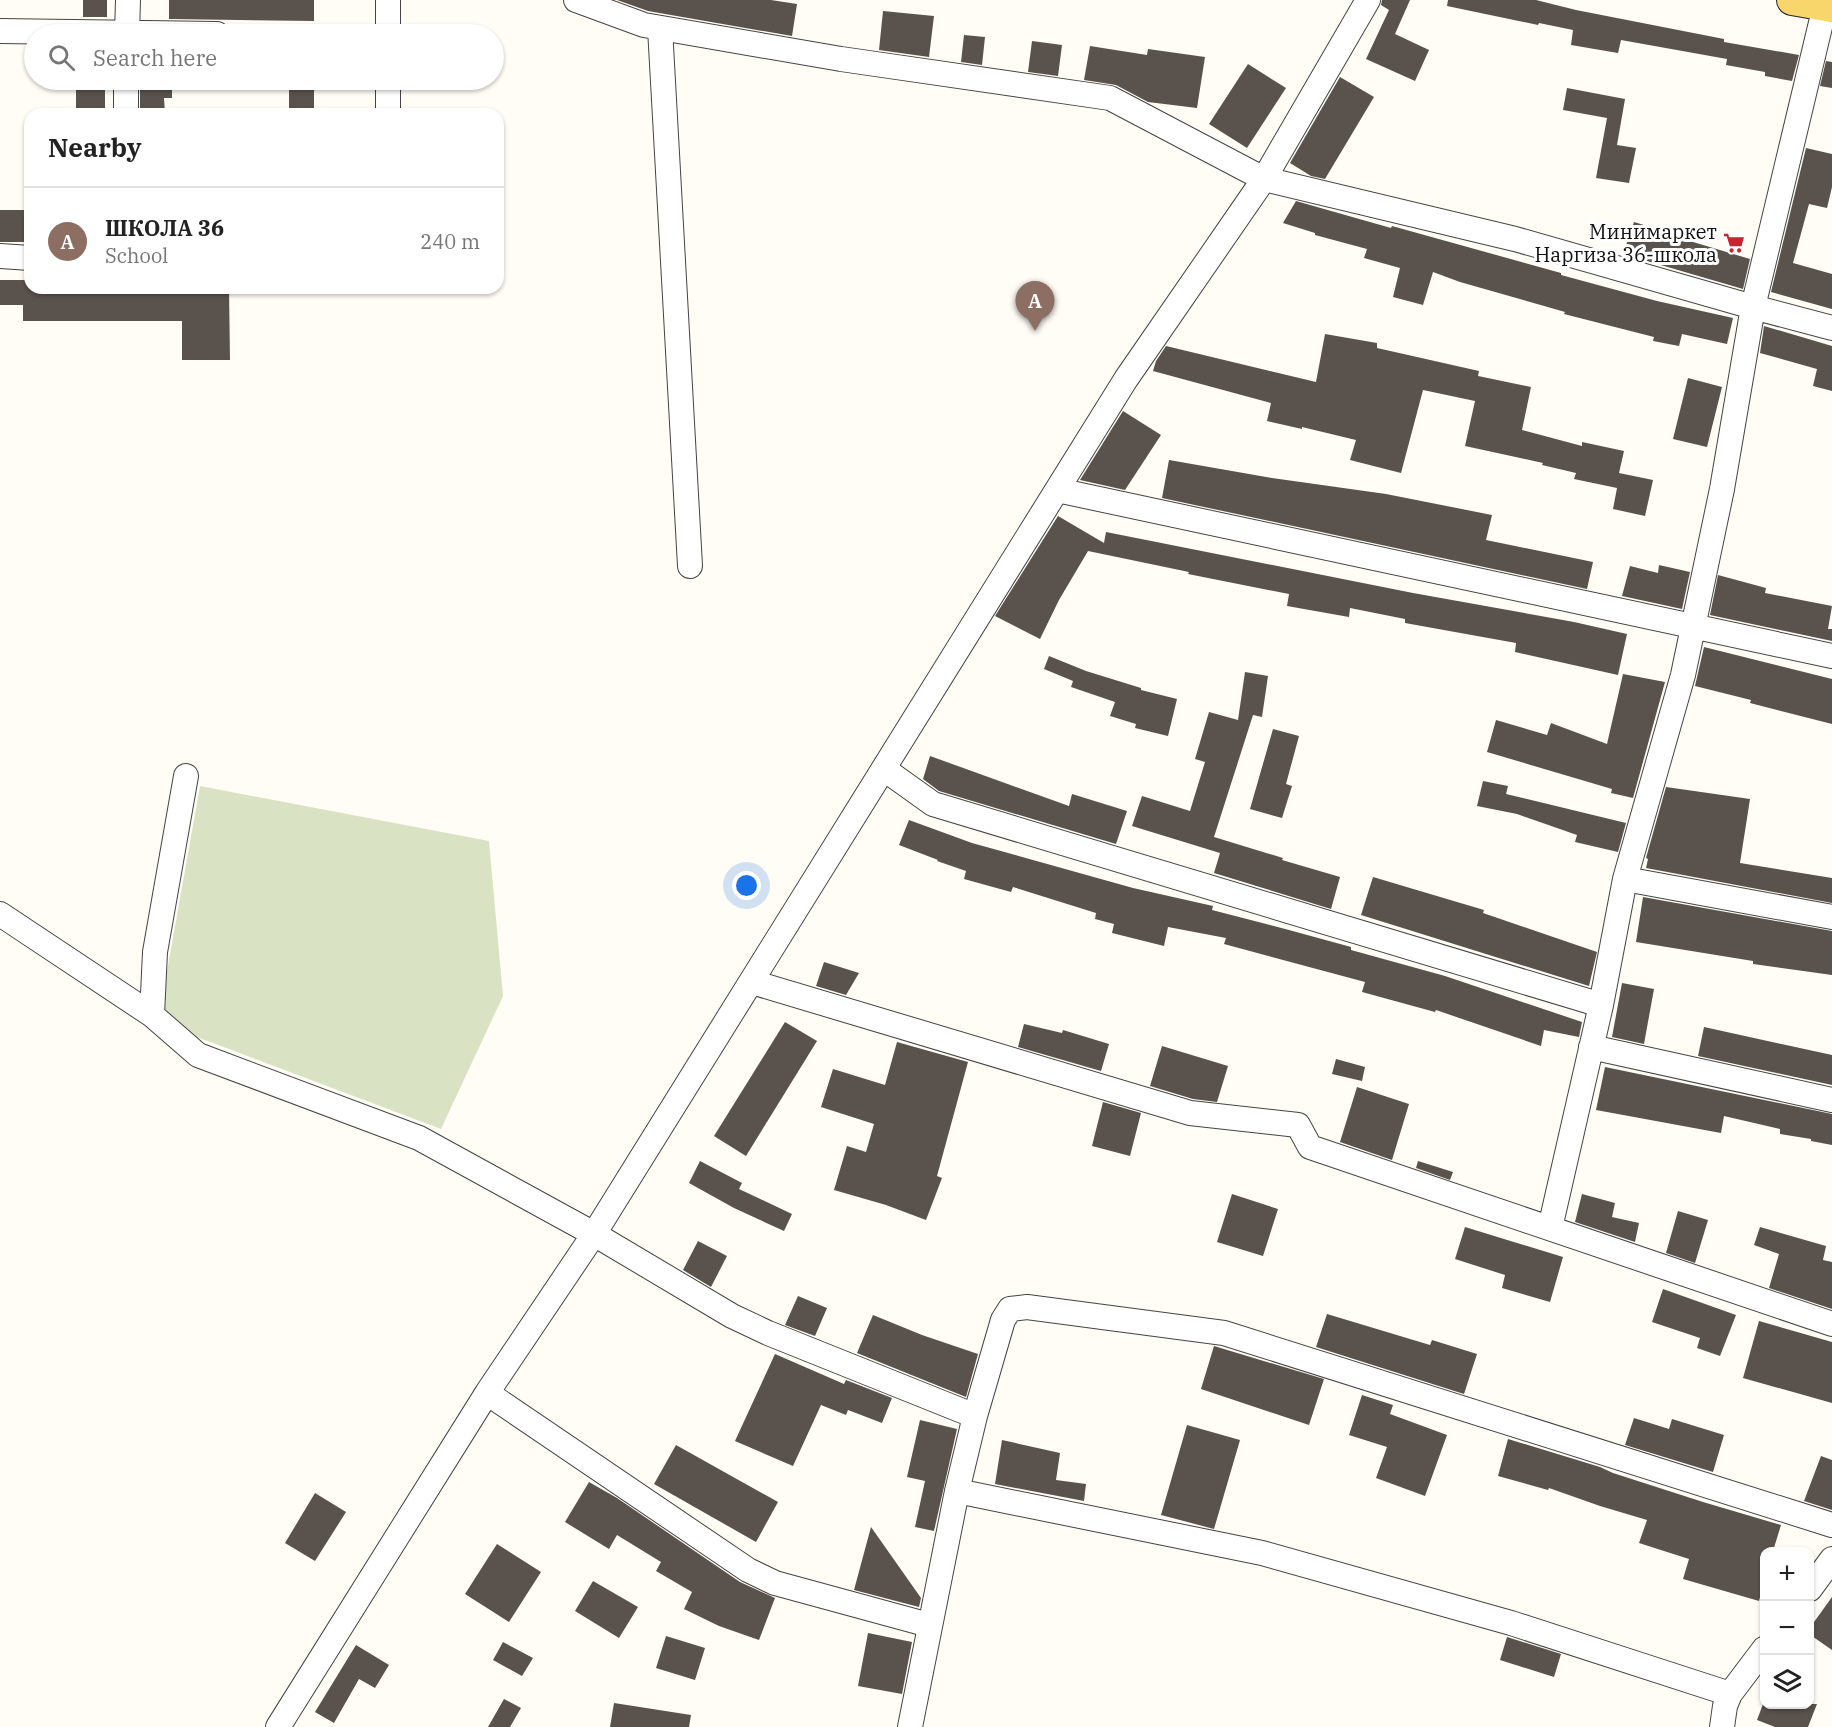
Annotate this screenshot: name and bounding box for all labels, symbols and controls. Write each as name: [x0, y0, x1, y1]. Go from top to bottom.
search box: [24, 24, 504, 90]
icon: search: [45, 41, 78, 74]
text: Search here: [93, 43, 217, 72]
text: Nearby: [48, 130, 142, 164]
text: ШКОЛА 36: [105, 213, 224, 242]
place label: Минимаркет Наргиза 36-школа: [1534, 218, 1717, 268]
text: A: [61, 228, 74, 255]
text: 240 m: [420, 228, 480, 255]
supermarket icon: Минимаркет Наргиза 36-школа: [1722, 231, 1746, 255]
text: School: [105, 242, 168, 269]
pin: A: [1016, 282, 1054, 331]
your location: [732, 871, 761, 900]
map controls: [1760, 1547, 1814, 1709]
button: +: [1760, 1547, 1814, 1601]
button: −: [1760, 1601, 1814, 1655]
button: layers: [1760, 1655, 1814, 1709]

